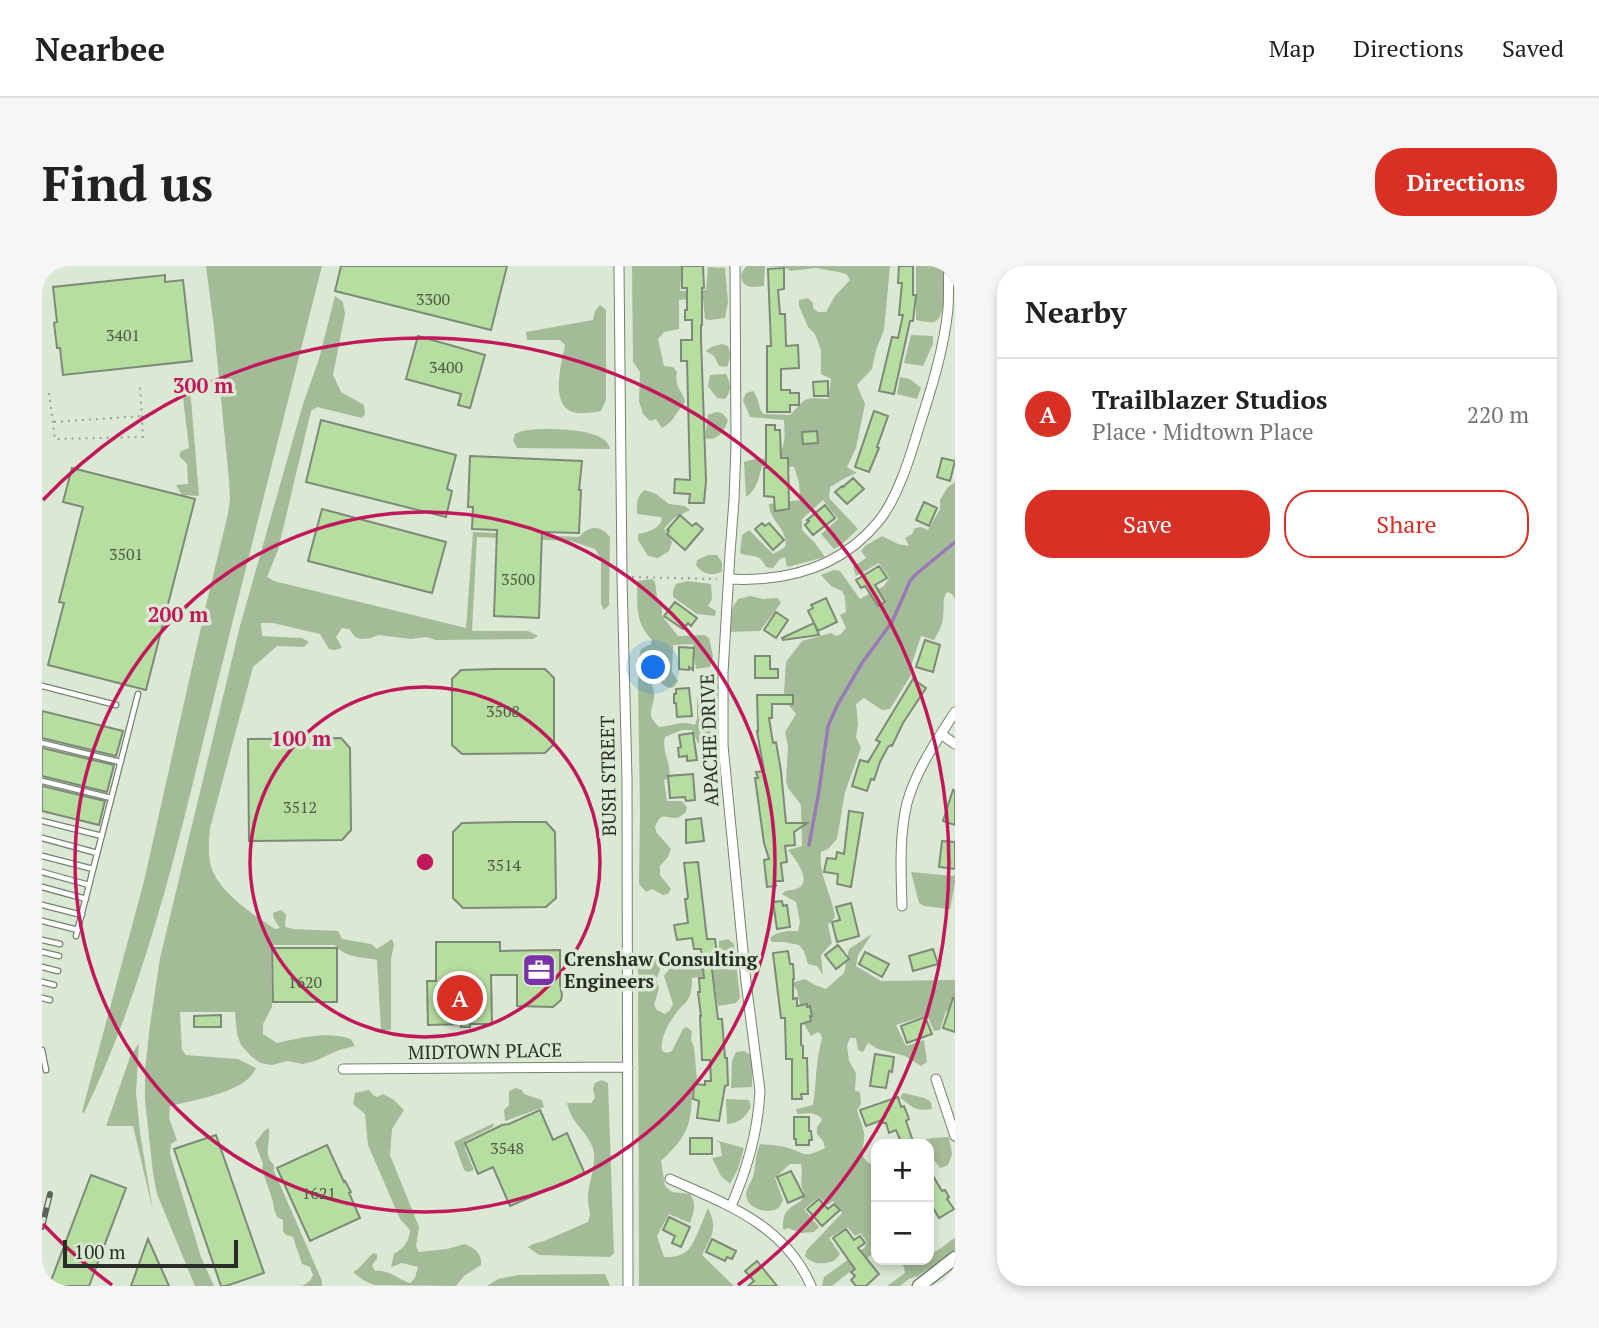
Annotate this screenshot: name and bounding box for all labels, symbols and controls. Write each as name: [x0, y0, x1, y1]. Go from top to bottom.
text: Nearbee: [35, 27, 165, 70]
text: Map: [1269, 32, 1315, 64]
text: Directions: [1353, 32, 1464, 64]
text: Saved: [1502, 32, 1564, 64]
button: Directions: [1375, 148, 1557, 216]
text: Find us: [42, 150, 213, 215]
house number: 3300: [416, 288, 450, 310]
text: Nearby: [1025, 292, 1127, 332]
house number: 3401: [106, 324, 140, 346]
house number: 3400: [429, 356, 463, 378]
text: 300 m: [173, 371, 234, 399]
text: Trailblazer Studios: [1092, 382, 1328, 416]
text: A: [1040, 399, 1056, 430]
text: 220 m: [1467, 399, 1529, 430]
text: Place · Midtown Place: [1092, 416, 1314, 447]
button: Save: [1025, 490, 1270, 558]
button: Share: [1284, 490, 1529, 558]
house number: 3501: [109, 543, 143, 565]
house number: 3500: [501, 568, 535, 590]
text: 200 m: [148, 600, 209, 628]
your location: [636, 650, 670, 684]
street label: APACHE DRIVE: [694, 673, 723, 807]
house number: 3508: [486, 700, 520, 722]
street label: BUSH STREET: [594, 715, 621, 837]
text: 100 m: [271, 724, 332, 752]
house number: 3512: [283, 796, 317, 818]
centre of rings: [413, 850, 437, 874]
house number: 3514: [487, 854, 522, 876]
place label: Crenshaw Consulting Engineers: [564, 946, 759, 993]
office icon: Crenshaw Consulting Engineers: [520, 951, 558, 989]
house number: 1620: [288, 971, 322, 993]
pin: A: [437, 972, 483, 1024]
street label: MIDTOWN PLACE: [408, 1037, 562, 1064]
house number: 3548: [490, 1137, 524, 1159]
map controls: [871, 1139, 934, 1265]
button: +: [871, 1139, 934, 1202]
house number: 1621: [302, 1182, 336, 1204]
button: −: [871, 1202, 934, 1265]
scale bar: [63, 1237, 238, 1269]
text: 100 m: [74, 1239, 125, 1264]

